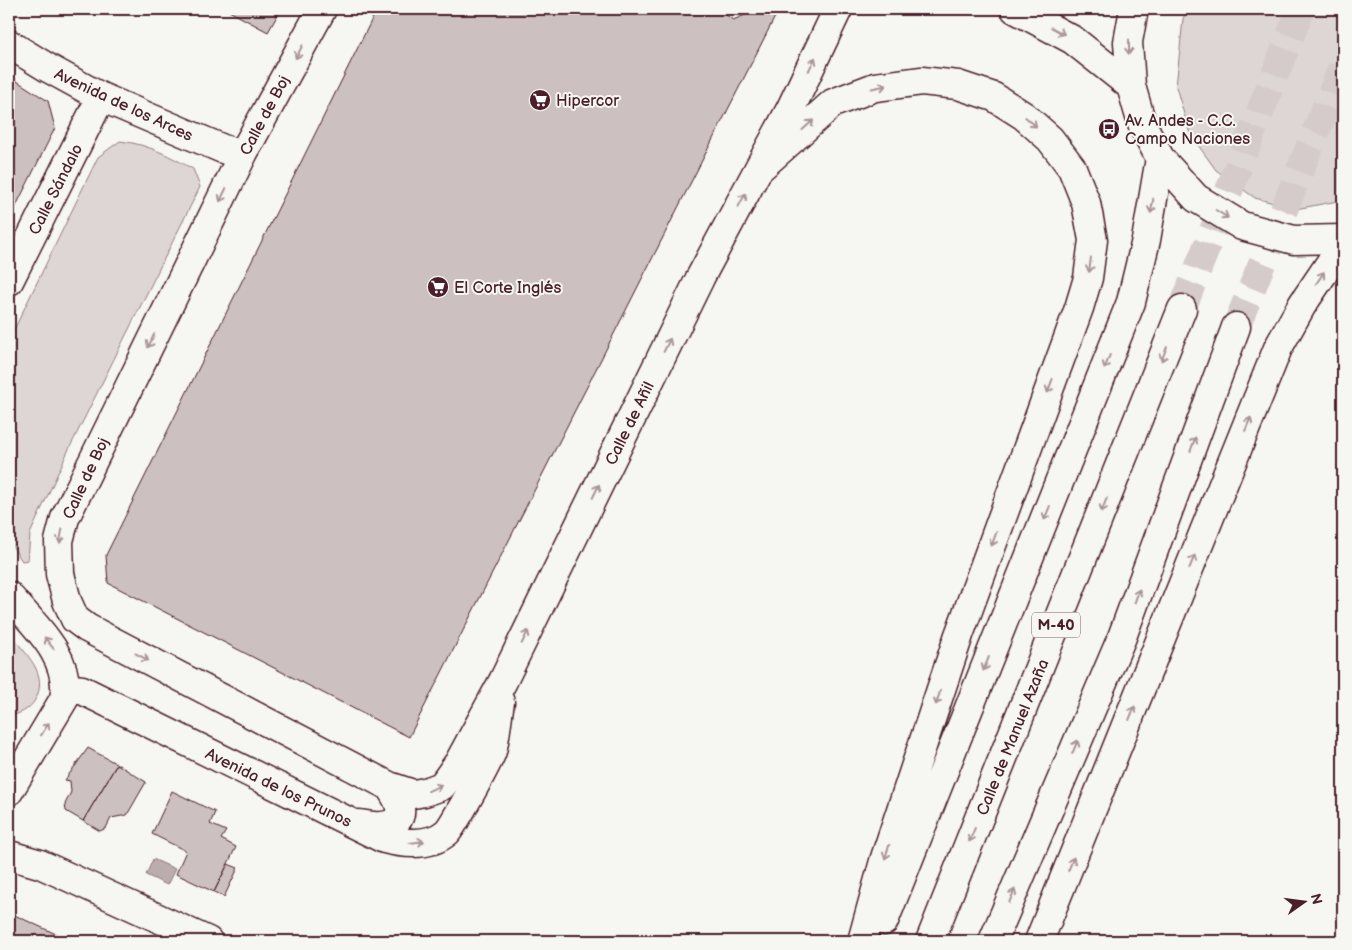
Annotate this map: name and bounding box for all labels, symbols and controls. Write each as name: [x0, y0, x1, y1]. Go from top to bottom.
one-way arrow: [1050, 27, 1065, 37]
one-way arrow: [1124, 38, 1134, 55]
one-way arrow: [294, 44, 304, 59]
one-way arrow: [808, 57, 817, 72]
street label: Avenida de los Arces: [51, 65, 196, 146]
street label: Calle de Boj: [236, 72, 294, 159]
one-way arrow: [870, 82, 886, 91]
supermarket icon: Hipercor: [528, 88, 552, 112]
place label: Hipercor: [556, 92, 619, 111]
place label: Av. Andes - C.C. Campo Naciones: [1125, 112, 1250, 149]
one-way arrow: [1024, 117, 1037, 128]
bus stop icon: Av. Andes - C.C. Campo Naciones: [1097, 117, 1121, 141]
one-way arrow: [802, 119, 815, 131]
street label: Calle Sándalo: [25, 141, 87, 238]
one-way arrow: [218, 187, 227, 202]
one-way arrow: [737, 193, 747, 208]
one-way arrow: [1147, 198, 1157, 214]
one-way arrow: [1214, 209, 1228, 219]
one-way arrow: [1085, 257, 1095, 273]
one-way arrow: [1315, 272, 1325, 286]
supermarket icon: El Corte Inglés: [426, 275, 450, 299]
place label: El Corte Inglés: [454, 279, 561, 298]
one-way arrow: [146, 333, 155, 348]
one-way arrow: [663, 338, 672, 353]
one-way arrow: [1159, 346, 1168, 361]
one-way arrow: [1102, 354, 1112, 369]
one-way arrow: [1045, 378, 1054, 394]
street label: Calle de Añil: [602, 379, 659, 468]
one-way arrow: [1244, 416, 1253, 431]
street label: Calle de Boj: [59, 435, 114, 522]
one-way arrow: [1189, 437, 1198, 452]
one-way arrow: [592, 484, 601, 499]
one-way arrow: [1098, 497, 1108, 512]
one-way arrow: [1042, 505, 1051, 520]
one-way arrow: [56, 527, 65, 543]
one-way arrow: [989, 531, 998, 546]
one-way arrow: [1188, 555, 1198, 570]
one-way arrow: [1133, 589, 1142, 604]
road number: M-40: [1032, 612, 1080, 638]
one-way arrow: [520, 630, 530, 645]
one-way arrow: [44, 636, 54, 650]
one-way arrow: [134, 652, 149, 662]
one-way arrow: [981, 656, 991, 671]
street label: Calle de Manuel Azaña: [973, 657, 1053, 818]
one-way arrow: [933, 690, 942, 705]
one-way arrow: [1128, 706, 1137, 721]
one-way arrow: [41, 723, 51, 737]
one-way arrow: [1071, 740, 1081, 755]
street label: Avenida de los Prunos: [202, 745, 355, 832]
one-way arrow: [427, 782, 442, 792]
one-way arrow: [967, 827, 977, 842]
one-way arrow: [409, 837, 425, 847]
one-way arrow: [882, 844, 892, 860]
one-way arrow: [1066, 857, 1076, 872]
north arrow: [1280, 878, 1330, 928]
one-way arrow: [1008, 889, 1017, 904]
text: N: [1307, 892, 1326, 906]

